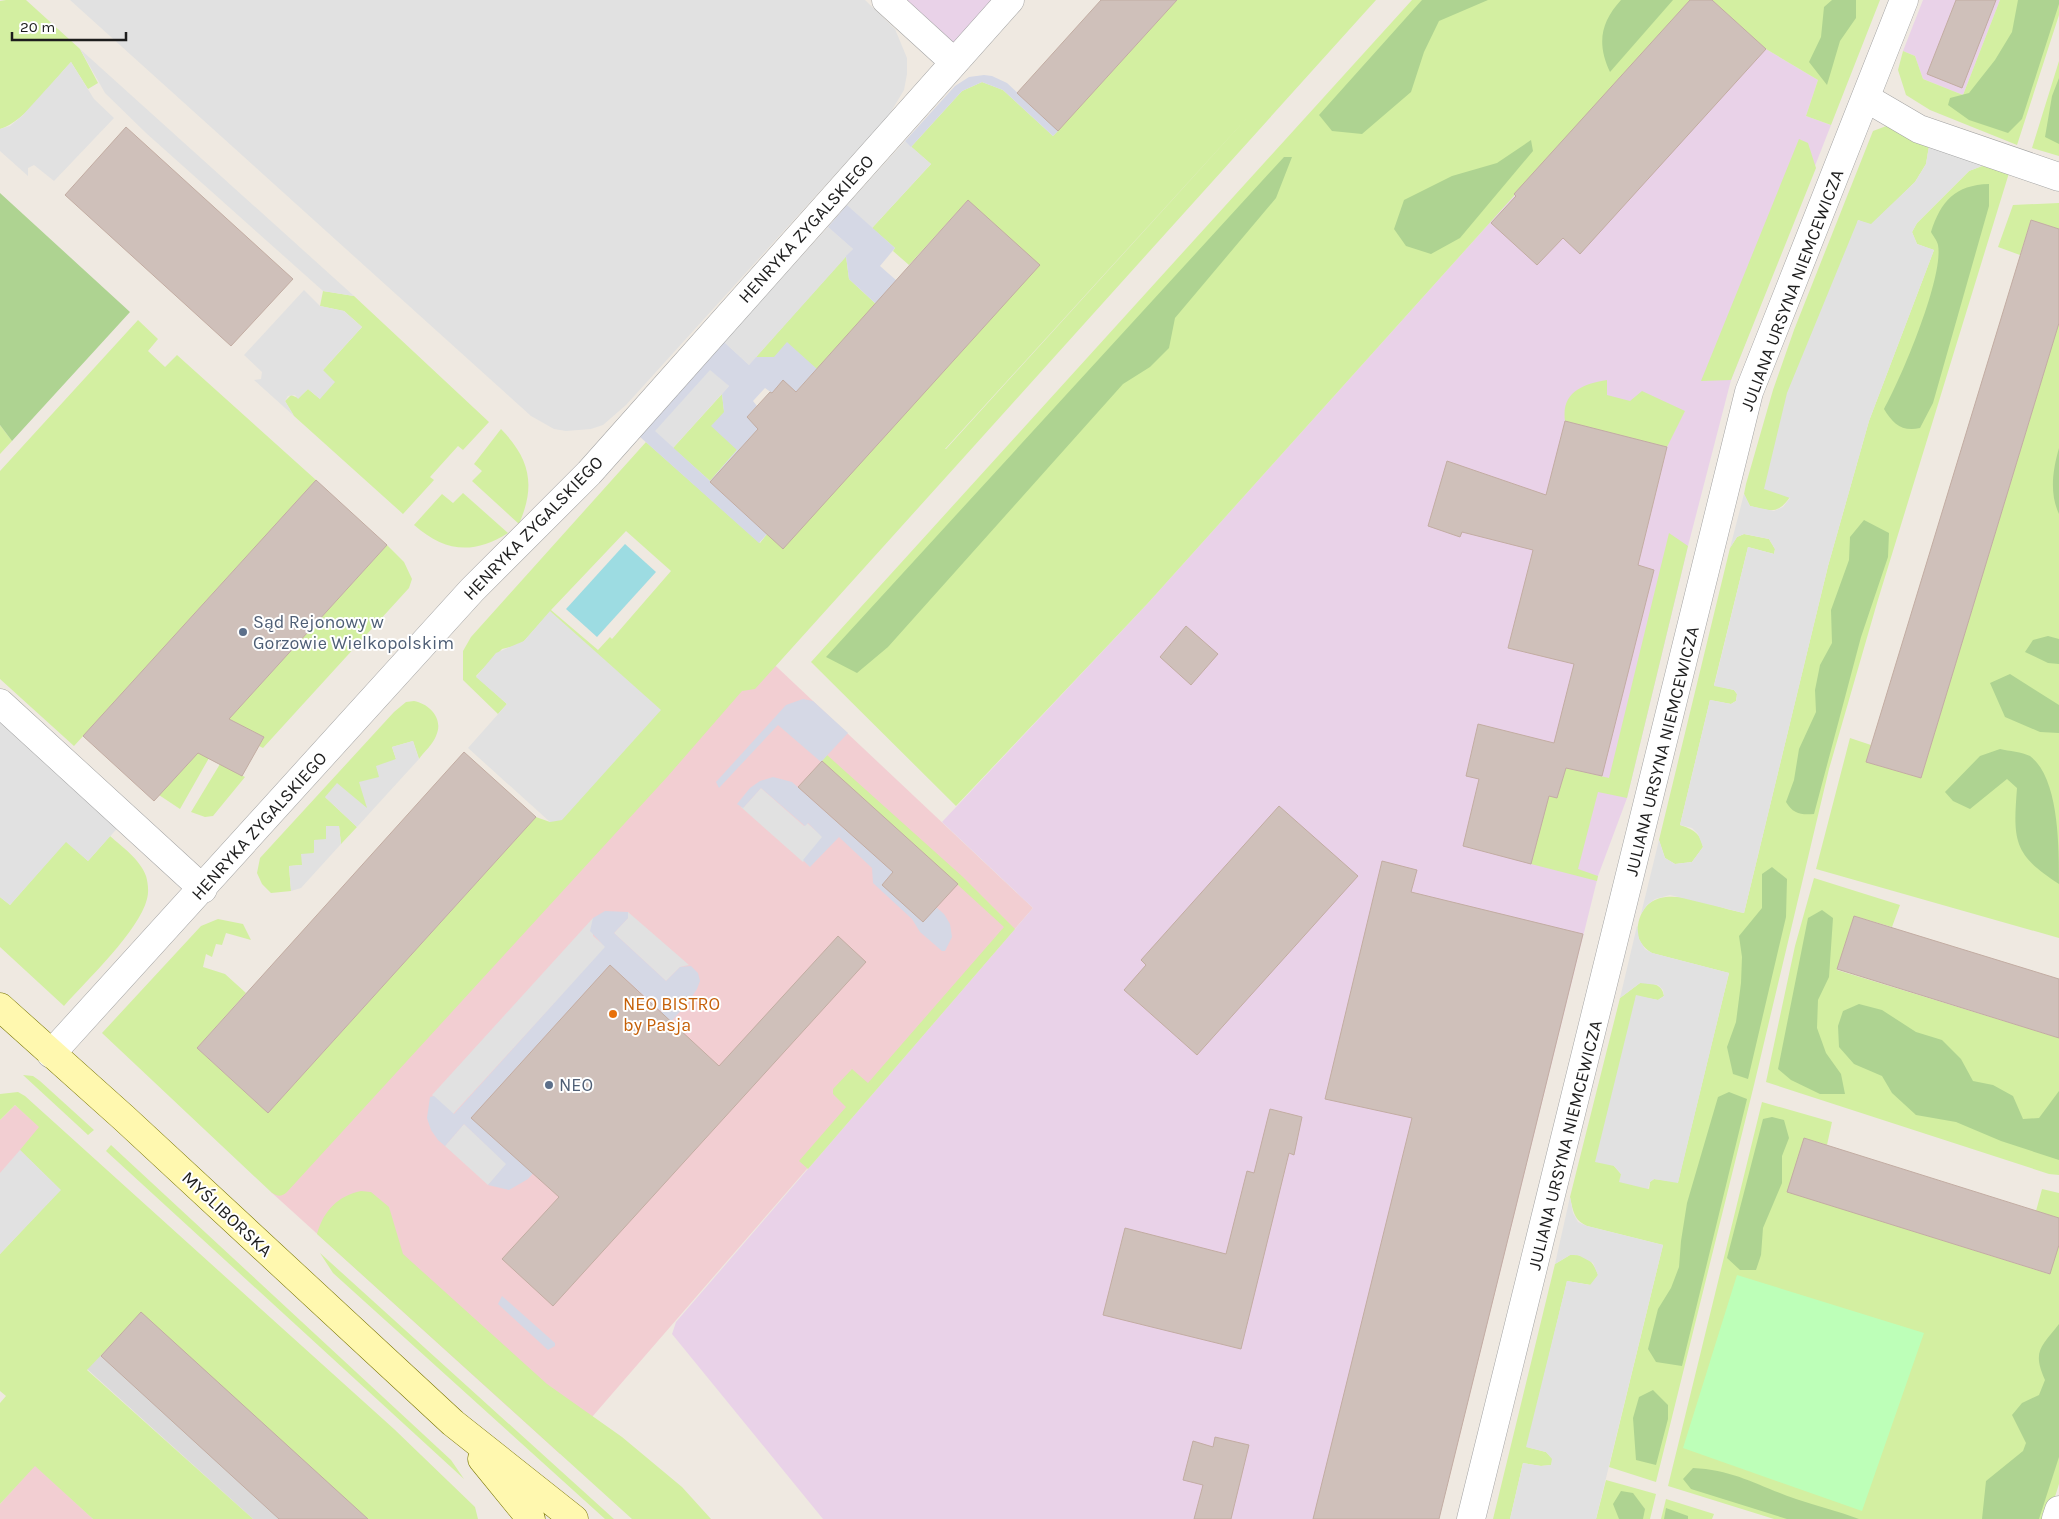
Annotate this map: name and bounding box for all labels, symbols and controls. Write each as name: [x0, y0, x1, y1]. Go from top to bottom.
scale bar: [12, 10, 126, 42]
text: 20 m: [20, 18, 55, 36]
street label: HENRYKA ZYGALSKIEGO: [734, 150, 878, 308]
street label: JULIANA URSYNA NIEMCEWICZA: [1736, 166, 1848, 414]
street label: HENRYKA ZYGALSKIEGO: [458, 451, 608, 605]
place label: Sąd Rejonowy w Gorzowie Wielkopolskim: [253, 611, 454, 654]
street label: JULIANA URSYNA NIEMCEWICZA: [1620, 624, 1704, 878]
marker: Sąd Rejonowy w Gorzowie Wielkopolskim: [237, 626, 249, 638]
street label: HENRYKA ZYGALSKIEGO: [187, 747, 331, 905]
place label: NEO BISTRO by Pasja: [623, 993, 720, 1036]
marker: NEO BISTRO by Pasja: [607, 1008, 619, 1020]
street label: JULIANA URSYNA NIEMCEWICZA: [1523, 1018, 1607, 1272]
place label: NEO: [559, 1074, 593, 1096]
marker: NEO: [543, 1079, 555, 1091]
street label: MYŚLIBORSKA: [177, 1166, 277, 1261]

